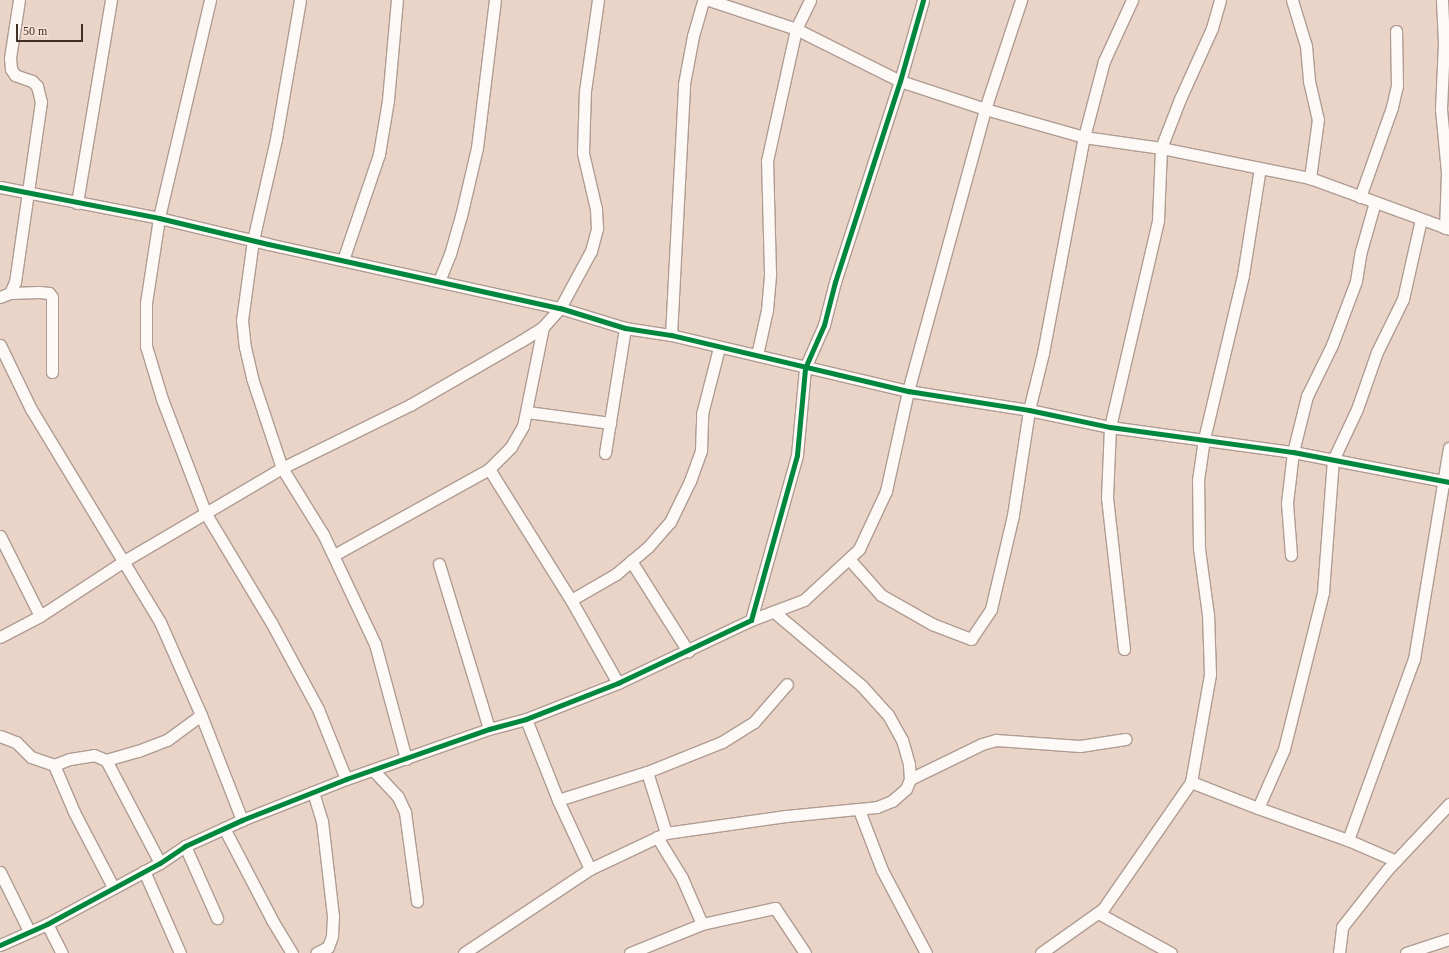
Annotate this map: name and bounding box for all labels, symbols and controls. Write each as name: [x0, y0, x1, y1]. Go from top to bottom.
scale bar: [18, 16, 85, 42]
text: 50 m: [23, 24, 47, 38]

